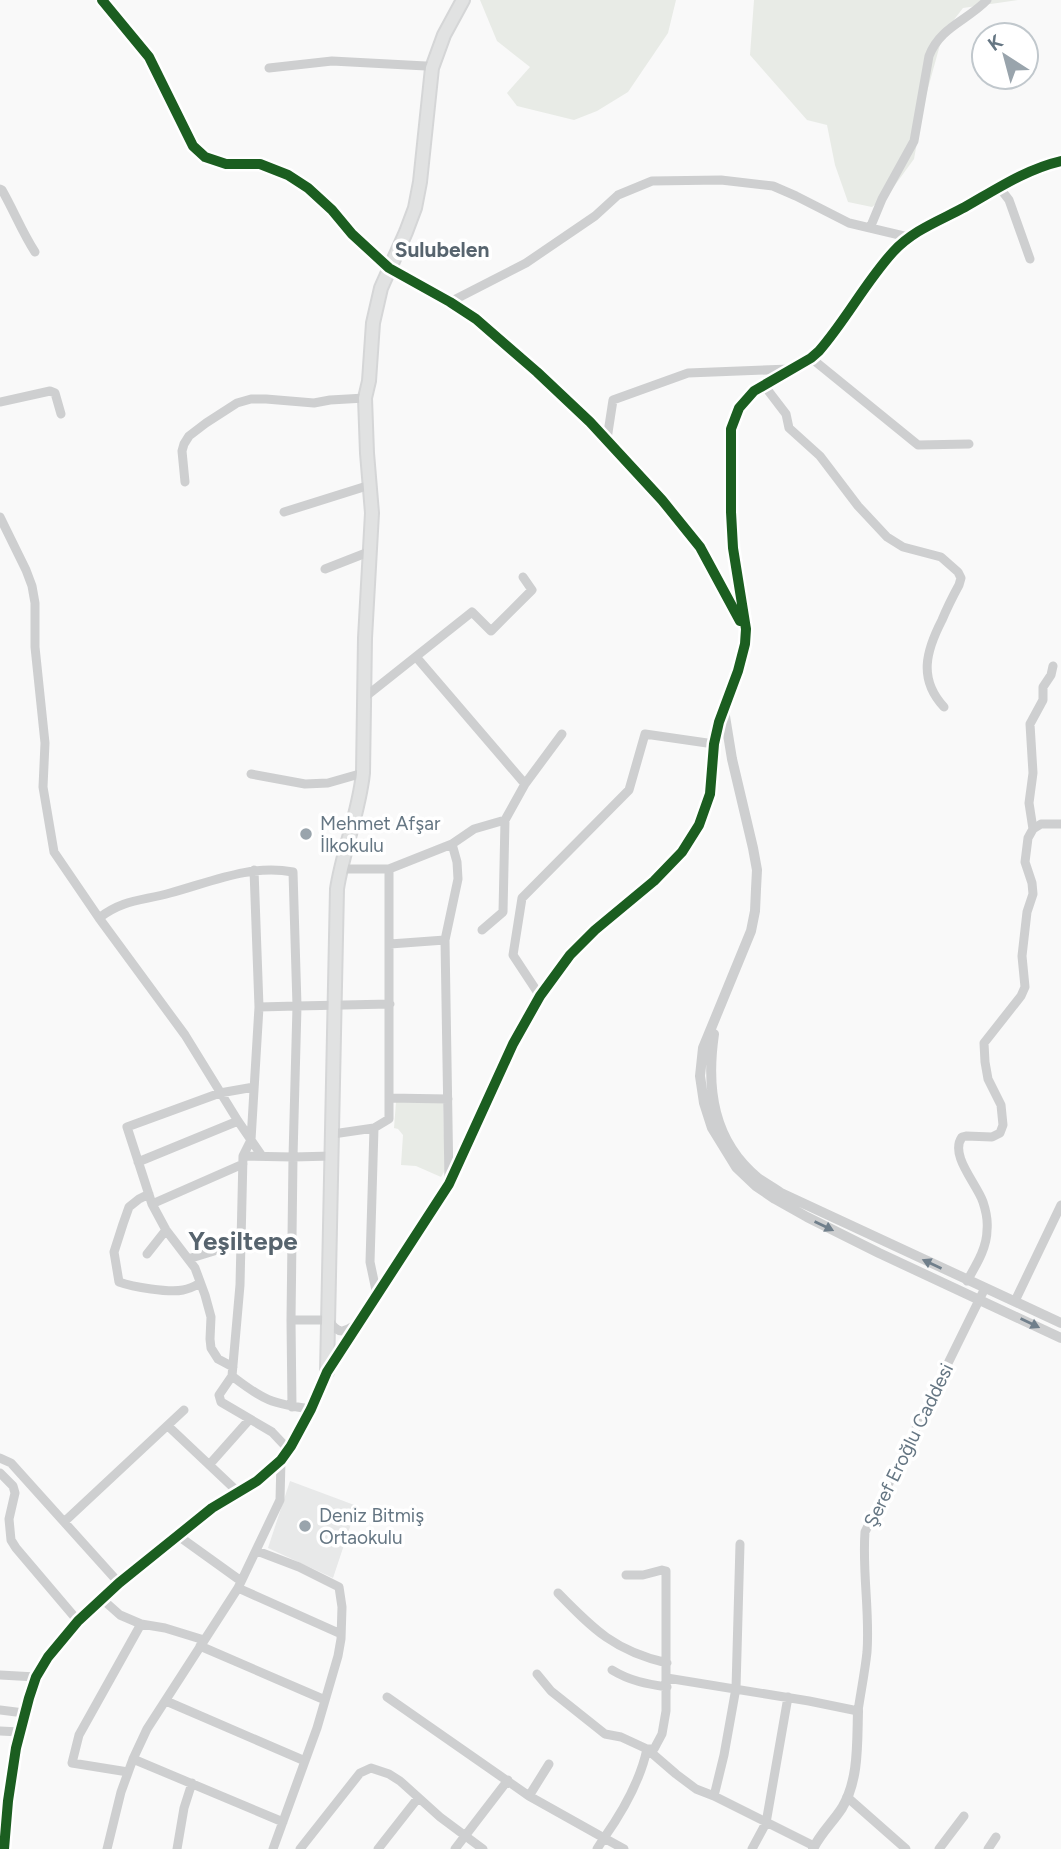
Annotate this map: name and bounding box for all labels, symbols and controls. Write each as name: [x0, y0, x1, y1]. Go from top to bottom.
north arrow: [970, 21, 1040, 91]
text: K: [983, 29, 1007, 56]
district label: Sulubelen: [395, 237, 489, 262]
place label: Mehmet Afşar İlkokulu: [320, 812, 441, 857]
marker: Mehmet Afşar İlkokulu: [298, 826, 314, 842]
one-way arrow: [814, 1220, 834, 1231]
district label: Yeşiltepe: [188, 1225, 298, 1257]
one-way arrow: [922, 1259, 942, 1270]
one-way arrow: [1020, 1317, 1040, 1329]
street label: Şeref Eroğlu Caddesi: [859, 1360, 958, 1531]
place label: Deniz Bitmiş Ortaokulu: [319, 1504, 424, 1549]
marker: Deniz Bitmiş Ortaokulu: [297, 1518, 313, 1534]

